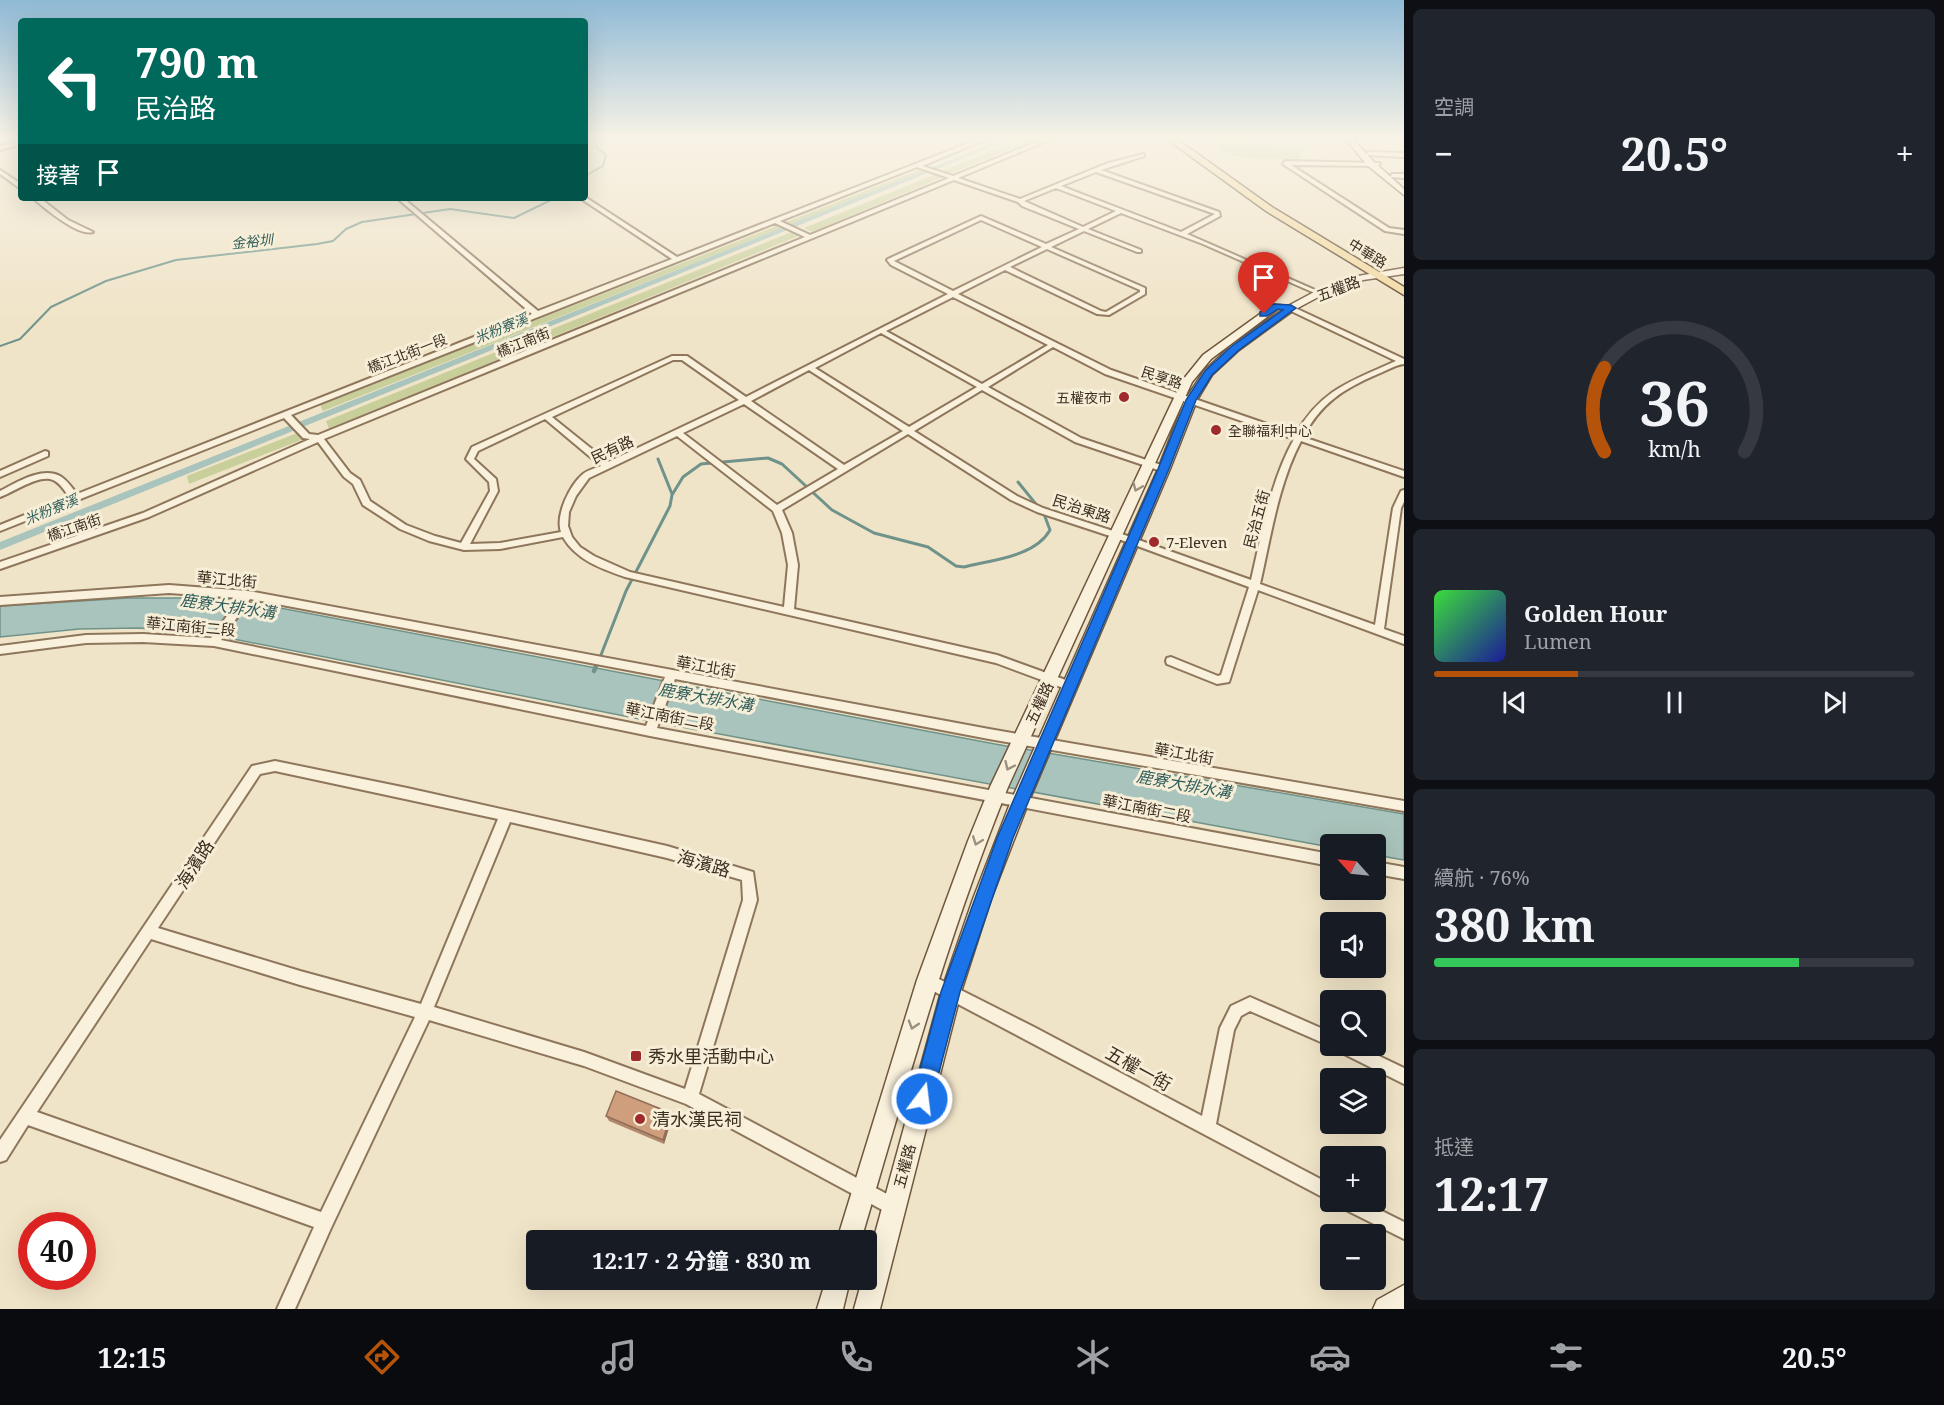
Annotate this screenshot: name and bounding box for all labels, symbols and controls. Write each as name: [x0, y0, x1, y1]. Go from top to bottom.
text: 790 m: [135, 33, 259, 90]
icon: left: [36, 42, 114, 120]
text: 民治路: [135, 89, 216, 126]
text: 空調: [1434, 93, 1474, 120]
text: 20.5°: [1621, 123, 1728, 184]
text: −: [1434, 131, 1453, 176]
text: +: [1896, 131, 1914, 176]
icon: arrive: [92, 156, 125, 189]
text: 接著: [36, 159, 80, 189]
water label: 金裕圳: [230, 229, 276, 253]
street label: 中華路: [1345, 234, 1391, 272]
pin: [1238, 252, 1289, 314]
icon: arrive: [1247, 261, 1280, 294]
street label: 五權路: [1313, 271, 1363, 305]
water label: 米粉寮溪: [471, 308, 532, 347]
street label: 橋江南街: [493, 323, 553, 361]
street label: 橋江北街一段: [364, 329, 450, 377]
text: 36: [1639, 359, 1709, 444]
street label: 民享路: [1139, 361, 1185, 393]
place label: 五權夜市: [1056, 388, 1112, 407]
marker: 五權夜市: [1117, 390, 1131, 404]
place label: 全聯福利中心: [1228, 421, 1312, 440]
marker: 全聯福利中心: [1209, 423, 1223, 437]
street label: 民有路: [587, 430, 637, 468]
text: km/h: [1648, 434, 1701, 463]
one-way arrow: [1132, 481, 1144, 492]
street label: 民治五街: [1239, 487, 1273, 551]
water label: 米粉寮溪: [21, 489, 82, 528]
street label: 民治東路: [1050, 489, 1114, 527]
street label: 橋江南街: [44, 509, 104, 545]
place label: 7-Eleven: [1166, 532, 1228, 552]
marker: 7-Eleven: [1147, 535, 1161, 549]
street label: 華江北街: [196, 566, 258, 592]
water label: 鹿寮大排水溝: [179, 588, 279, 624]
text: Golden Hour: [1524, 598, 1667, 628]
street label: 華江南街二段: [145, 612, 237, 640]
text: Lumen: [1524, 628, 1592, 655]
street label: 華江北街: [675, 651, 737, 681]
water label: 鹿寮大排水溝: [657, 678, 757, 717]
street label: 五權路: [1020, 678, 1058, 728]
icon: previous: [1498, 686, 1531, 719]
icon: pause: [1658, 686, 1691, 719]
icon: next: [1818, 686, 1851, 719]
street label: 華江南街二段: [624, 698, 716, 734]
street label: 華江北街: [1153, 738, 1215, 768]
one-way arrow: [1005, 760, 1017, 771]
water label: 鹿寮大排水溝: [1135, 765, 1235, 804]
street label: 華江南街二段: [1101, 790, 1193, 826]
north arrow: [1320, 834, 1386, 900]
map controls: [1320, 834, 1386, 1290]
street label: 海濱路: [169, 835, 219, 893]
one-way arrow: [972, 835, 984, 846]
street label: 海濱路: [675, 844, 733, 882]
text: 續航 · 76%: [1434, 864, 1530, 891]
text: 380 km: [1434, 894, 1595, 955]
button: sound: [1320, 912, 1386, 978]
button: search: [1320, 990, 1386, 1056]
one-way arrow: [908, 1019, 920, 1030]
street label: 五權一街: [1102, 1040, 1176, 1096]
place label: 秀水里活動中心: [648, 1044, 774, 1068]
marker: 秀水里活動中心: [629, 1049, 643, 1063]
position arrow: [890, 1067, 954, 1131]
button: layers: [1320, 1068, 1386, 1134]
place label: 清水漢民祠: [652, 1107, 742, 1131]
marker: 清水漢民祠: [633, 1112, 647, 1126]
text: 抵達: [1434, 1133, 1474, 1160]
street label: 五權路: [889, 1142, 919, 1190]
button: +: [1320, 1146, 1386, 1212]
text: 12:17: [1434, 1163, 1549, 1224]
speed limit sign: 40: [18, 1212, 96, 1290]
button: −: [1320, 1224, 1386, 1290]
text: 12:17 · 2 分鐘 · 830 m: [592, 1245, 811, 1275]
icon: directions: [361, 1336, 403, 1378]
icon: music: [598, 1336, 640, 1378]
icon: phone: [835, 1336, 877, 1378]
icon: climate: [1072, 1336, 1114, 1378]
icon: car: [1309, 1336, 1351, 1378]
icon: filters: [1545, 1336, 1587, 1378]
text: 12:15: [97, 1339, 167, 1376]
text: 20.5°: [1782, 1339, 1847, 1376]

